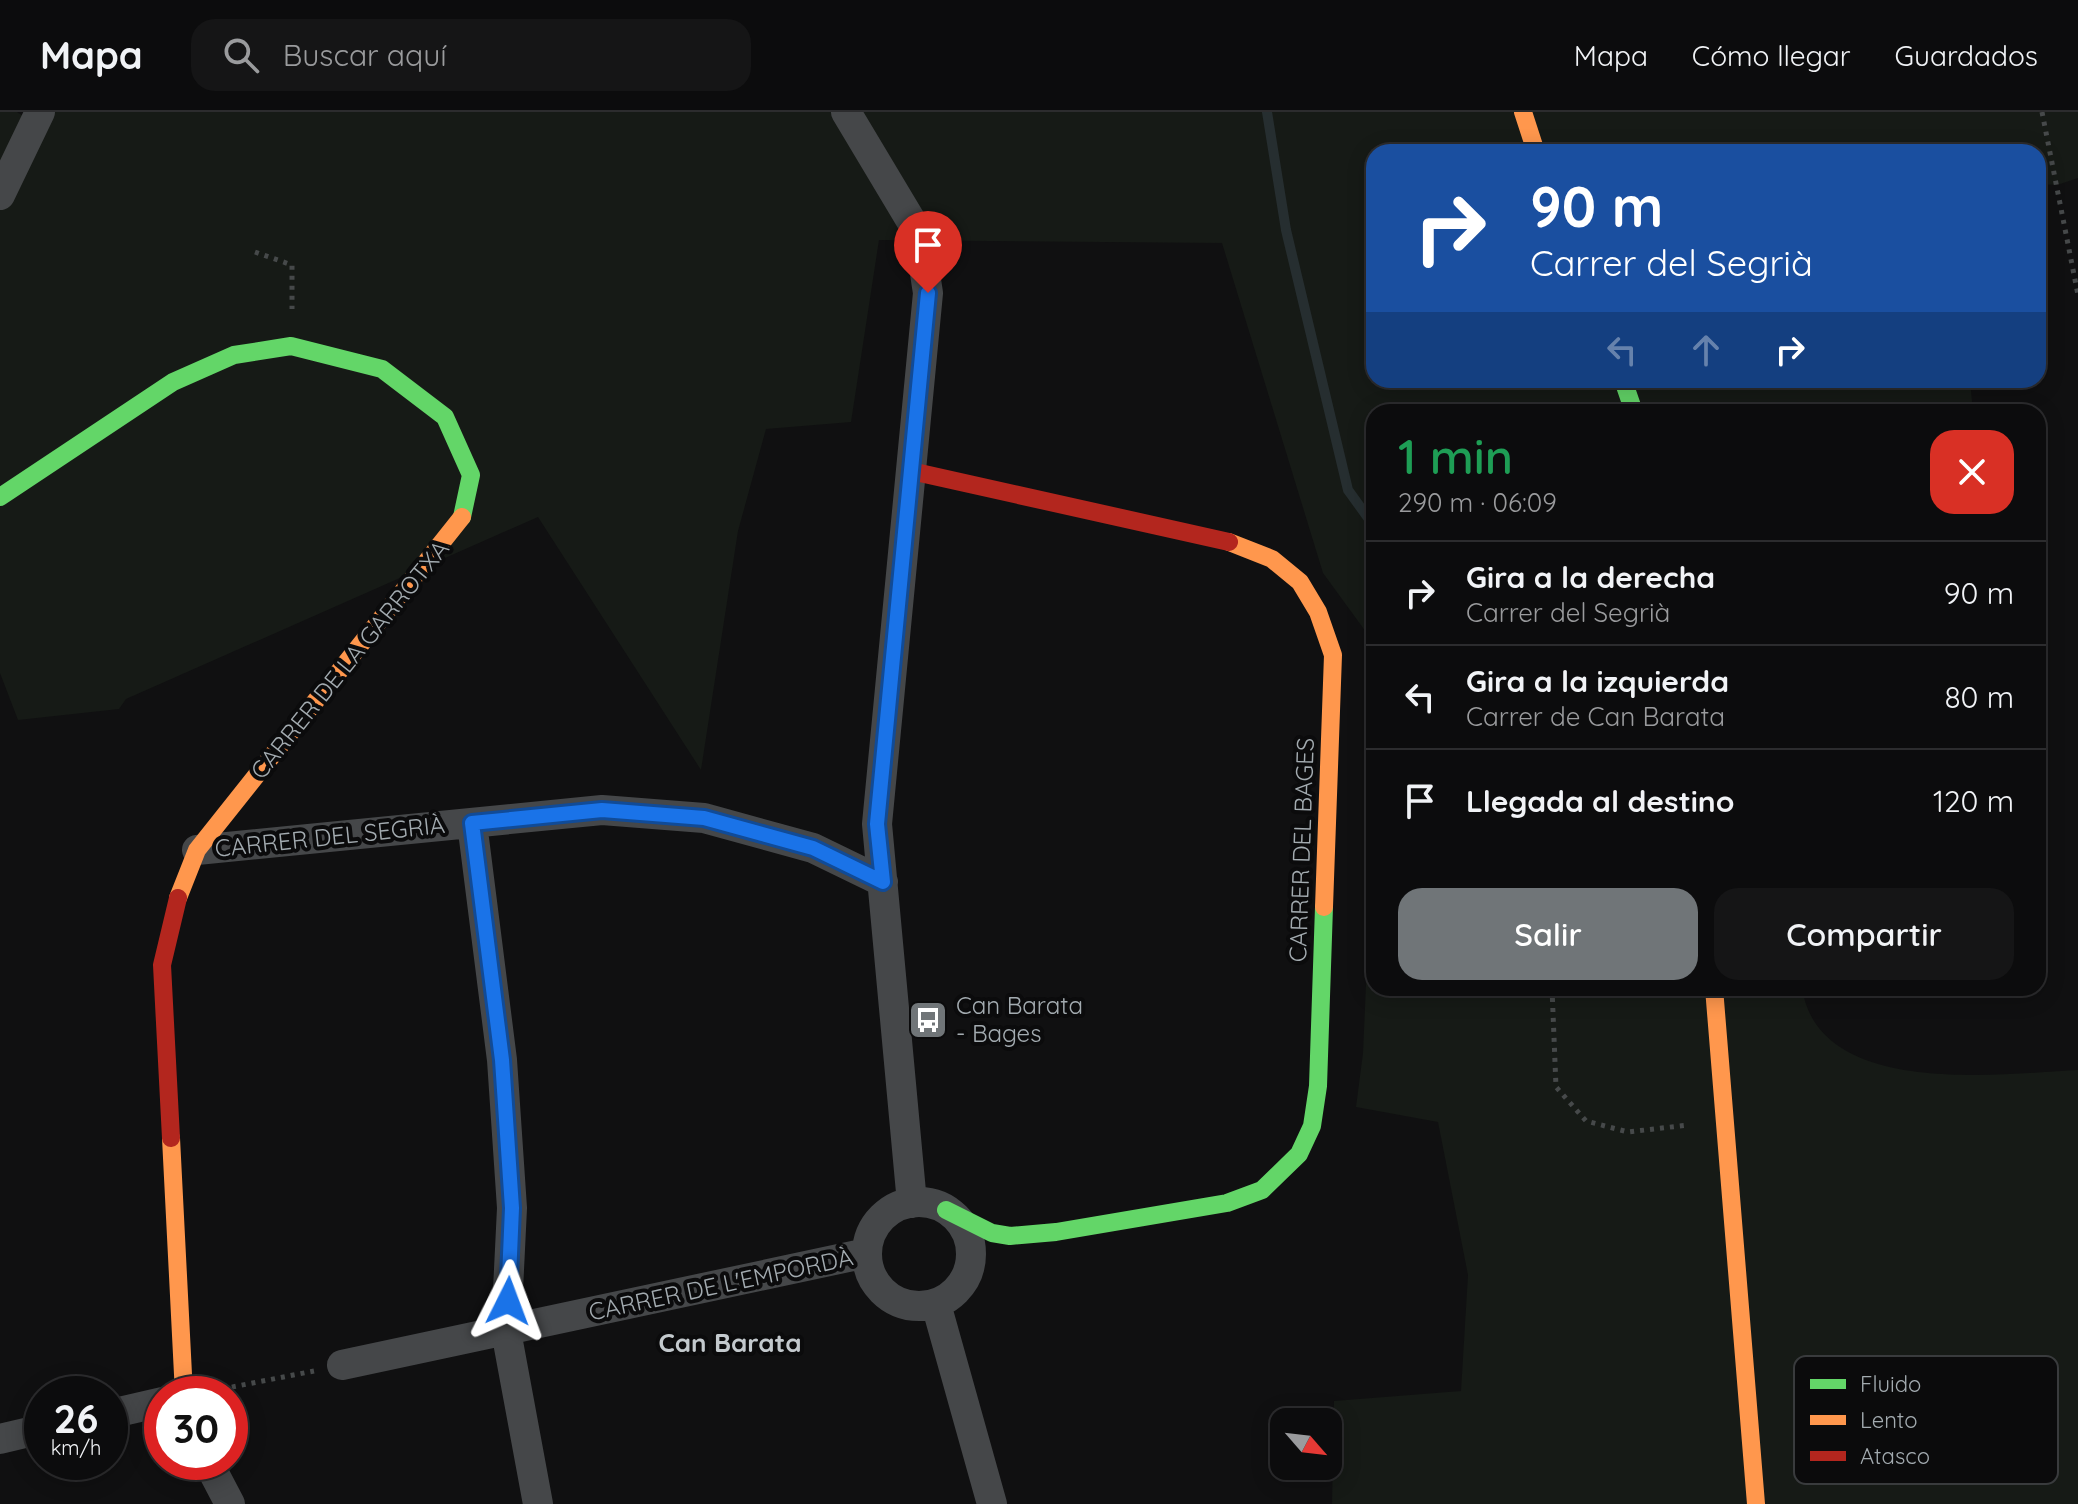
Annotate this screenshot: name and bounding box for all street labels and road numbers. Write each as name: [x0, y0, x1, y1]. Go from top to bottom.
street label: CARRER DE LA GARROTXA: [244, 534, 455, 785]
street label: CARRER DEL BAGES: [1282, 737, 1320, 963]
street label: CARRER DEL SEGRIÀ: [213, 809, 446, 863]
street label: CARRER DE L'EMPORDÀ: [586, 1241, 856, 1327]

